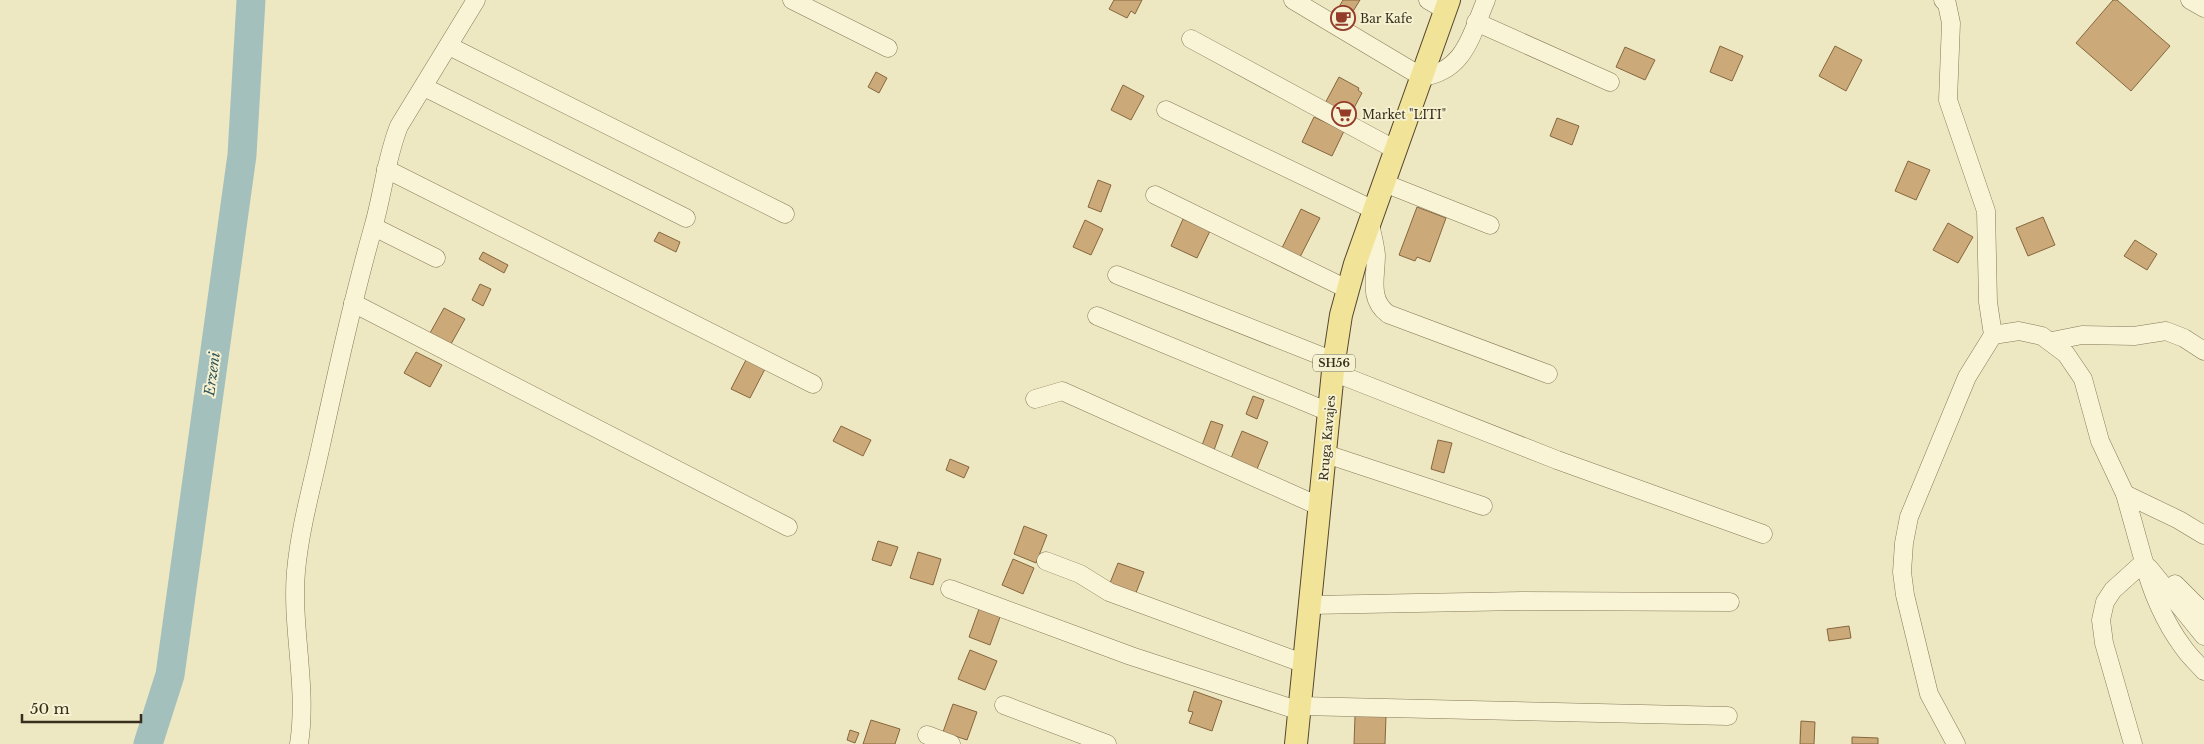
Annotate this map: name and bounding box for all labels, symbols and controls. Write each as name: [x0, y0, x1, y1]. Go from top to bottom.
cafe icon: Bar Kafe: [1330, 5, 1356, 31]
place label: Bar Kafe: [1360, 11, 1413, 26]
supermarket icon: Market "LITI": [1331, 101, 1357, 127]
place label: Market "LITI": [1362, 107, 1446, 122]
water label: Erzeni: [200, 351, 224, 398]
road number: SH56: [1313, 354, 1355, 372]
street label: Rruga Kavajes: [1316, 395, 1338, 481]
scale bar: [22, 692, 141, 724]
text: 50 m: [30, 699, 70, 718]

